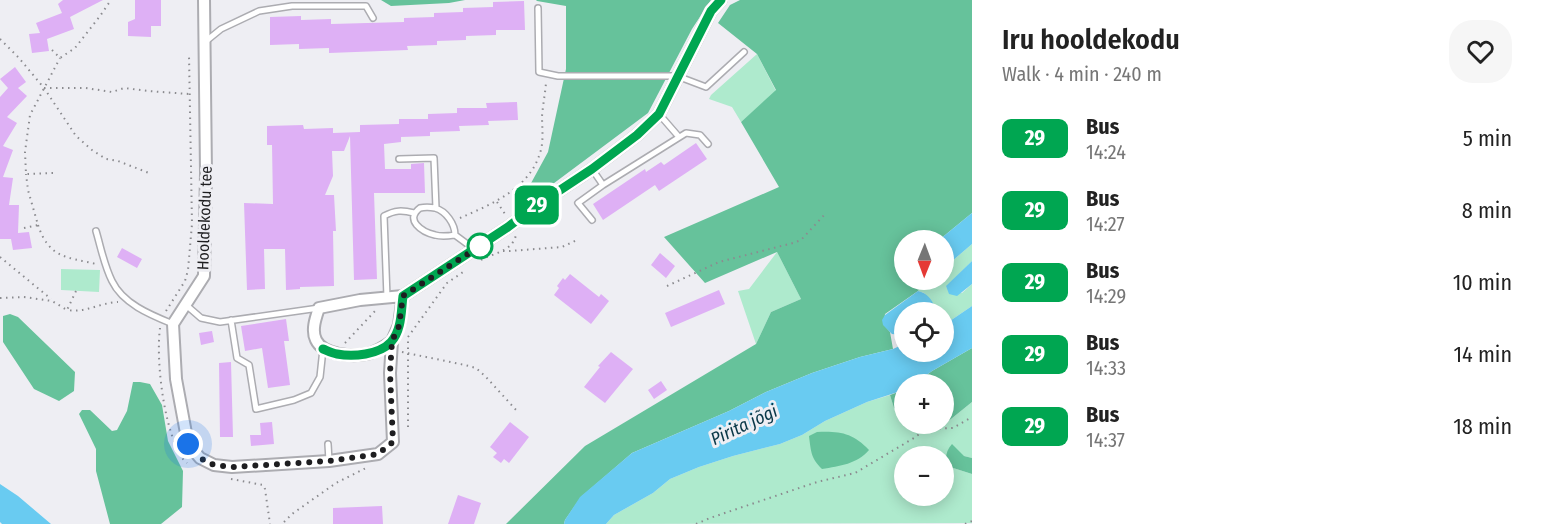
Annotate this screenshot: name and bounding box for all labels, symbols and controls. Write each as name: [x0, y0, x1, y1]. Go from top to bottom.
button: heart: [1449, 20, 1512, 83]
text: Iru hooldekodu: [1002, 23, 1180, 56]
text: Walk · 4 min · 240 m: [1002, 62, 1162, 86]
text: Bus: [1086, 113, 1119, 140]
text: 29: [1025, 125, 1045, 151]
text: 5 min: [1463, 125, 1512, 152]
text: 14:24: [1086, 140, 1126, 164]
street label: Hooldekodu tee: [193, 165, 216, 271]
text: Bus: [1086, 185, 1119, 212]
line badge: 29: [510, 186, 564, 224]
text: 29: [527, 192, 547, 218]
text: 29: [1025, 197, 1045, 223]
text: 8 min: [1462, 197, 1512, 224]
text: 14:27: [1086, 212, 1125, 236]
north arrow: [894, 230, 954, 290]
map controls: [894, 230, 954, 506]
unlabelled marker: [467, 233, 493, 259]
text: Bus: [1086, 257, 1119, 284]
text: 29: [1025, 269, 1045, 295]
text: 10 min: [1453, 269, 1512, 296]
text: 14:29: [1086, 284, 1126, 308]
button: locate: [894, 302, 954, 362]
text: Bus: [1086, 329, 1119, 356]
text: 29: [1025, 341, 1045, 367]
text: 14 min: [1454, 341, 1512, 368]
text: 14:33: [1086, 356, 1126, 380]
button: +: [894, 374, 954, 434]
water label: Pirita jõgi: [707, 400, 781, 450]
text: Bus: [1086, 401, 1119, 428]
text: 29: [1025, 413, 1045, 439]
text: 18 min: [1453, 413, 1512, 440]
text: 14:37: [1086, 428, 1125, 452]
your location: [173, 429, 203, 459]
button: −: [894, 446, 954, 506]

